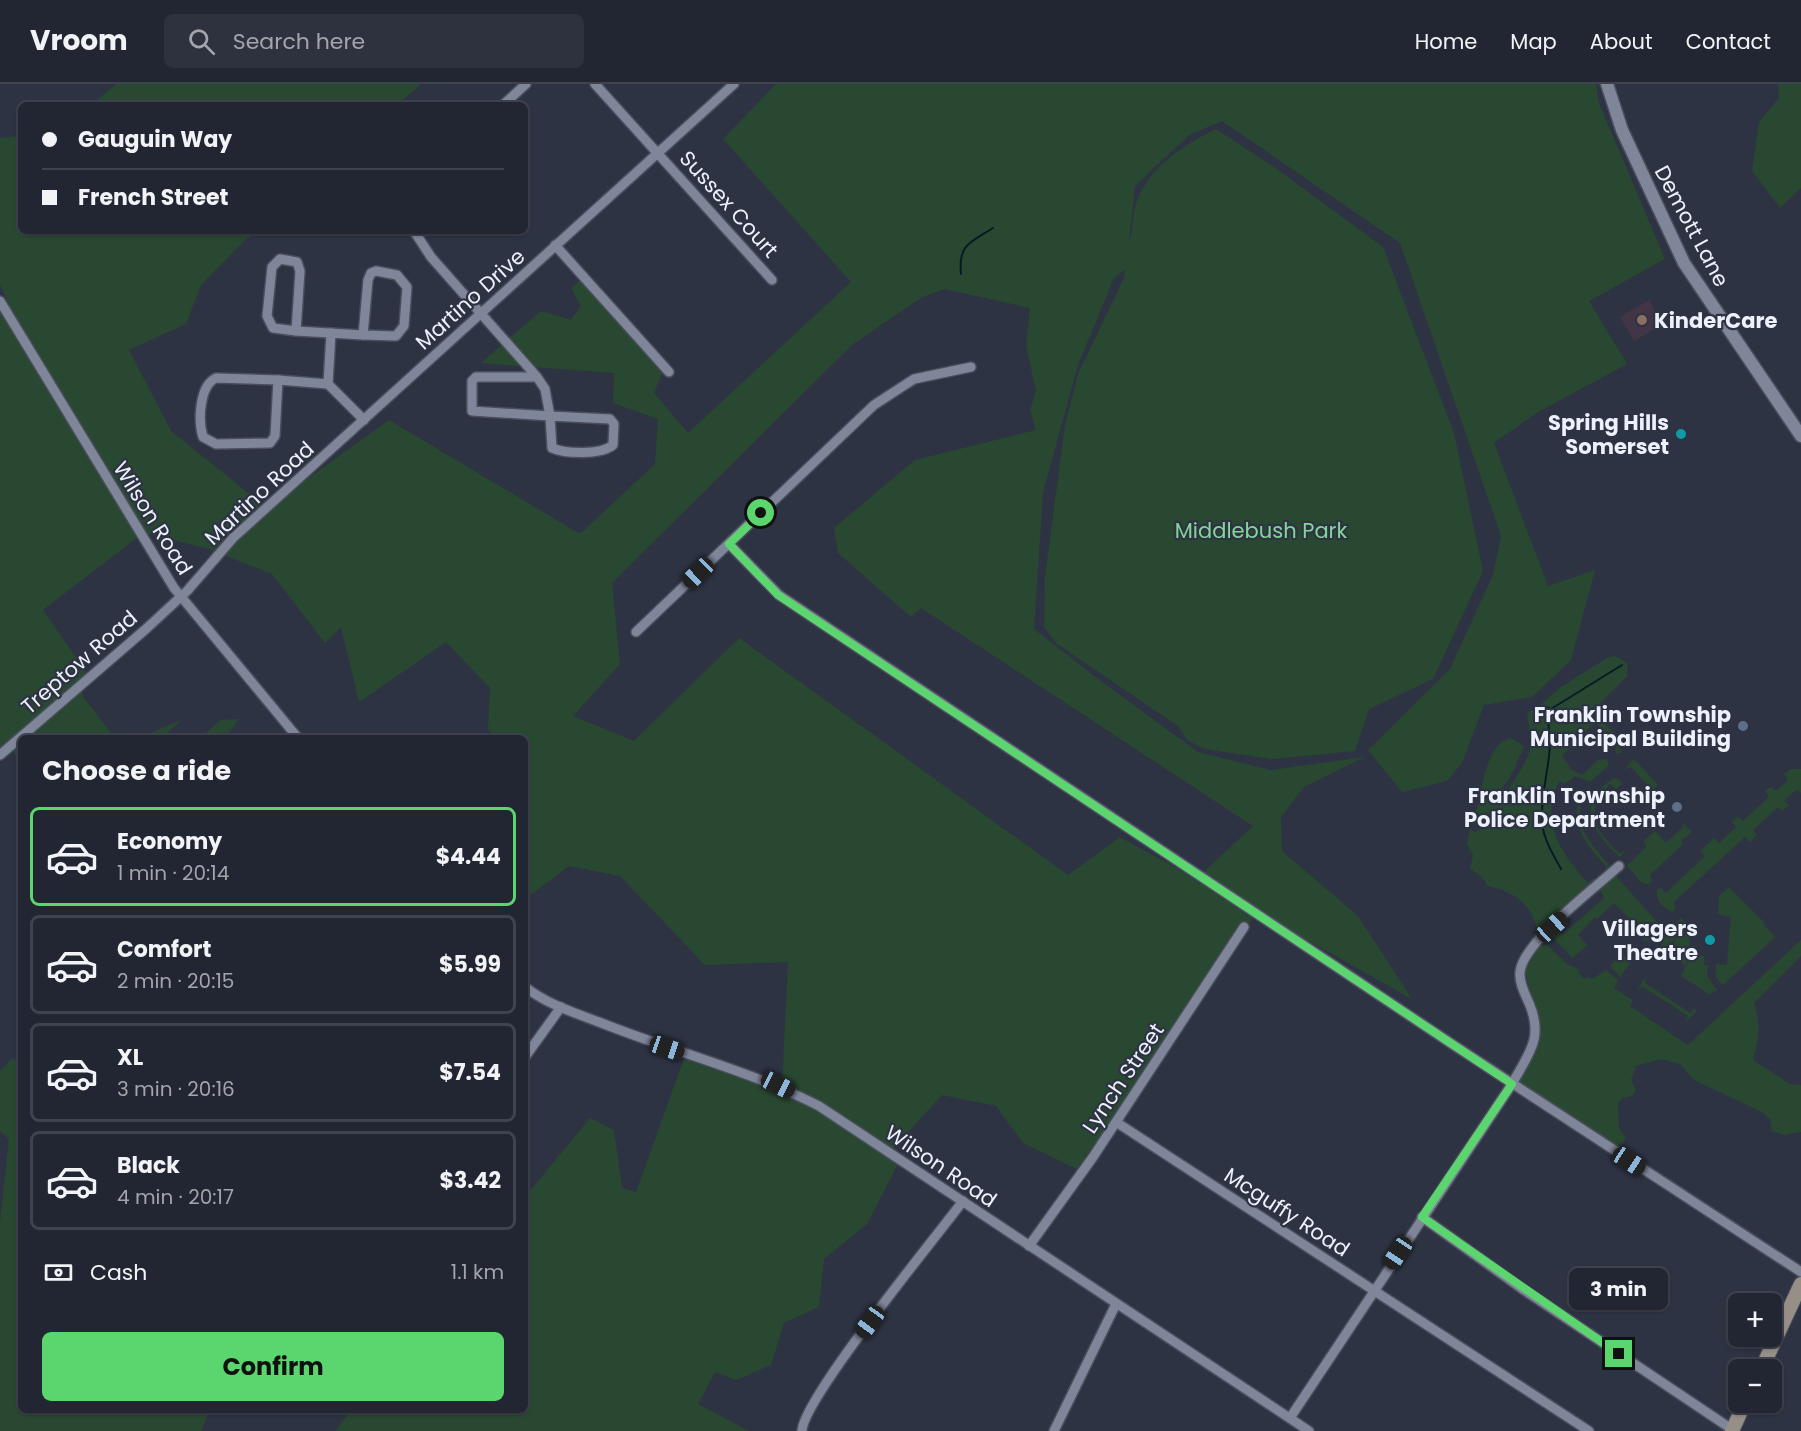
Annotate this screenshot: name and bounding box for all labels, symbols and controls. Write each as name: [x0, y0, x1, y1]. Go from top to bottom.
search box: [164, 14, 584, 68]
text: Vroom: [30, 21, 128, 60]
icon: search: [185, 25, 218, 58]
text: Search here: [233, 26, 365, 57]
text: Home: [1415, 27, 1477, 56]
text: Map: [1510, 27, 1557, 56]
text: About: [1590, 27, 1653, 56]
text: Contact: [1686, 27, 1771, 56]
text: Gauguin Way: [78, 124, 232, 155]
street label: Sussex Court: [673, 144, 785, 264]
street label: Demott Lane: [1648, 160, 1736, 292]
text: French Street: [78, 182, 229, 213]
street label: Martino Drive: [409, 242, 531, 356]
place label: KinderCare: [1654, 306, 1777, 335]
marker: KinderCare: [1635, 313, 1649, 327]
place label: Spring Hills Somerset: [1548, 408, 1669, 461]
marker: Spring Hills Somerset: [1674, 427, 1688, 441]
street label: Martino Road: [198, 435, 320, 551]
street label: Wilson Road: [107, 456, 199, 580]
route start: [747, 499, 774, 526]
park label: Middlebush Park: [1175, 516, 1347, 545]
car: [679, 554, 717, 592]
street label: Treptow Road: [15, 604, 143, 720]
place label: Franklin Township Municipal Building: [1530, 700, 1731, 753]
marker: Franklin Township Municipal Building: [1736, 719, 1750, 733]
text: Choose a ride: [42, 752, 231, 789]
place label: Franklin Township Police Department: [1464, 781, 1665, 834]
marker: Franklin Township Police Department: [1670, 800, 1684, 814]
text: Economy: [117, 826, 222, 857]
icon: car: [45, 830, 99, 884]
text: $4.44: [436, 841, 501, 872]
text: 1 min · 20:14: [117, 859, 229, 887]
car: [1533, 908, 1571, 946]
place label: Villagers Theatre: [1602, 914, 1698, 967]
marker: Villagers Theatre: [1703, 933, 1717, 947]
text: Comfort: [117, 934, 211, 965]
icon: car: [45, 938, 99, 992]
text: $5.99: [439, 949, 501, 980]
text: 2 min · 20:15: [117, 967, 234, 995]
street label: Lynch Street: [1075, 1017, 1171, 1139]
car: [647, 1034, 687, 1062]
text: XL: [117, 1042, 143, 1073]
icon: car: [45, 1046, 99, 1100]
text: $7.54: [439, 1057, 501, 1088]
car: [758, 1069, 798, 1101]
text: 3 min · 20:16: [117, 1075, 235, 1103]
street label: Wilson Road: [879, 1118, 1003, 1214]
car: [1609, 1144, 1649, 1178]
text: Black: [117, 1150, 180, 1181]
icon: car: [45, 1154, 99, 1208]
street label: Mcguffy Road: [1219, 1161, 1355, 1263]
text: $3.42: [440, 1165, 501, 1196]
text: 4 min · 20:17: [117, 1183, 234, 1211]
car: [1380, 1233, 1416, 1273]
icon: cash: [42, 1256, 75, 1289]
text: Cash: [90, 1257, 147, 1288]
text: 1.1 km: [451, 1258, 504, 1286]
callout: 3 min: [1570, 1267, 1668, 1309]
text: 3 min: [1590, 1275, 1647, 1303]
map controls: [1728, 1293, 1782, 1413]
button: +: [1728, 1293, 1782, 1347]
car: [852, 1302, 888, 1342]
button: Confirm: [42, 1332, 504, 1401]
route end: [1605, 1340, 1632, 1367]
button: −: [1728, 1359, 1782, 1413]

